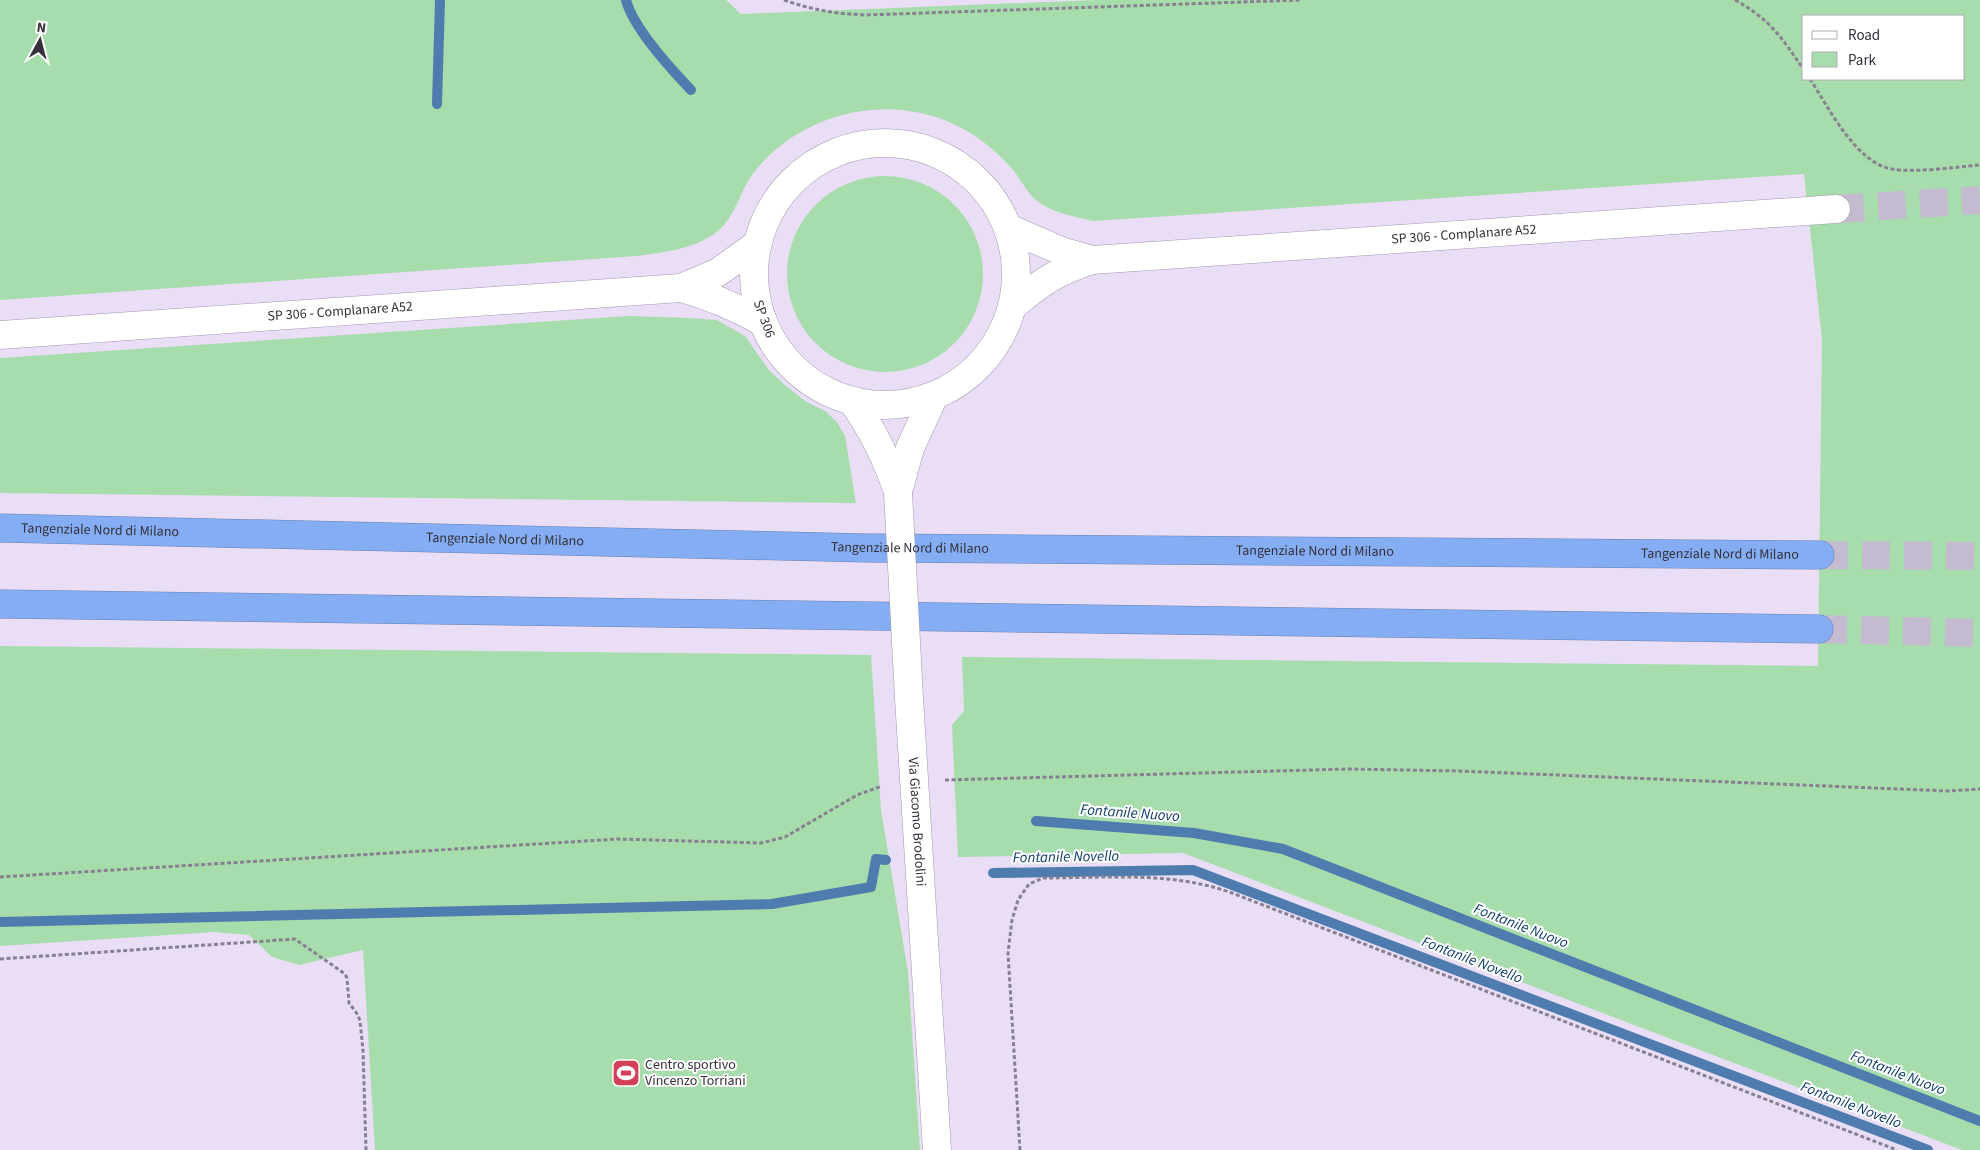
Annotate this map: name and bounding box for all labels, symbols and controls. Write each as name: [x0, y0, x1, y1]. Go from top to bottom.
north arrow: [15, 15, 65, 65]
legend: [1802, 15, 1965, 80]
text: N: [36, 18, 47, 39]
text: Road: [1848, 25, 1880, 46]
text: Park: [1848, 50, 1877, 71]
street label: SP 306 - Complanare A52: [1391, 220, 1537, 249]
street label: SP 306 - Complanare A52: [267, 297, 413, 327]
street label: SP 306: [748, 297, 780, 341]
street label: Tangenziale Nord di Milano: [21, 518, 179, 542]
street label: Tangenziale Nord di Milano: [426, 528, 584, 551]
street label: Tangenziale Nord di Milano: [830, 537, 989, 559]
street label: Tangenziale Nord di Milano: [1236, 541, 1394, 562]
street label: Tangenziale Nord di Milano: [1641, 544, 1799, 565]
street label: Via Giacomo Brodolini: [903, 757, 931, 887]
water label: Fontanile Nuovo: [1080, 799, 1181, 827]
water label: Fontanile Novello: [1013, 846, 1120, 868]
water label: Fontanile Nuovo: [1471, 898, 1572, 954]
water label: Fontanile Novello: [1419, 931, 1526, 989]
water label: Fontanile Nuovo: [1848, 1045, 1949, 1101]
place label: Centro sportivo Vincenzo Torriani: [645, 1055, 746, 1091]
sports icon: Centro sportivo Vincenzo Torriani: [611, 1058, 641, 1088]
water label: Fontanile Novello: [1798, 1076, 1905, 1134]

